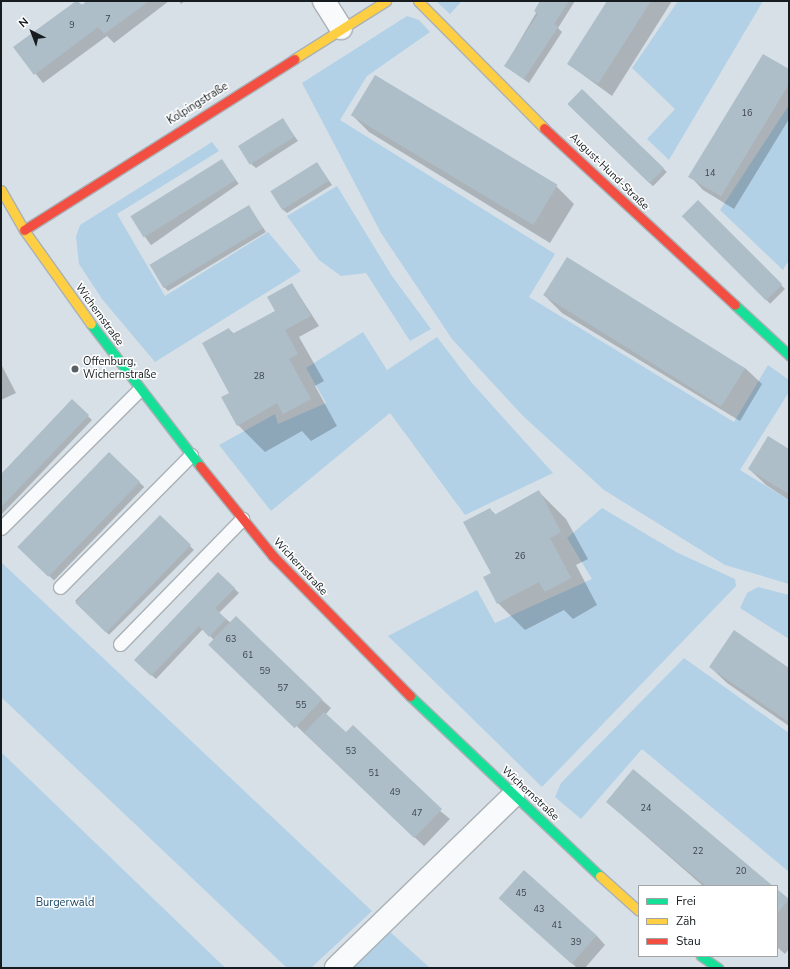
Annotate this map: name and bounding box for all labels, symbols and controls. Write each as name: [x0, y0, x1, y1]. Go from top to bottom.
north arrow: [12, 12, 52, 52]
text: N: [16, 14, 32, 31]
house number: 7: [105, 14, 111, 24]
house number: 9: [69, 20, 75, 30]
street label: Kolpingstraße: [165, 80, 231, 128]
house number: 16: [742, 108, 752, 118]
street label: August-Hund-Straße: [567, 131, 651, 213]
house number: 14: [705, 168, 715, 178]
street label: Wichernstraße: [72, 281, 126, 349]
place label: Offenburg, Wichernstraße: [83, 356, 156, 382]
marker: Offenburg, Wichernstraße: [70, 364, 80, 374]
house number: 28: [254, 371, 264, 381]
street label: Wichernstraße: [270, 536, 330, 598]
house number: 26: [515, 551, 525, 561]
house number: 63: [226, 634, 236, 644]
house number: 61: [243, 650, 253, 660]
house number: 59: [260, 666, 270, 676]
house number: 57: [278, 683, 288, 693]
house number: 55: [296, 700, 306, 710]
house number: 53: [346, 746, 356, 756]
street label: Wichernstraße: [499, 764, 561, 824]
house number: 51: [369, 768, 379, 778]
house number: 49: [390, 787, 400, 797]
house number: 24: [641, 803, 651, 813]
house number: 47: [412, 808, 422, 818]
house number: 22: [693, 846, 703, 856]
house number: 20: [736, 866, 746, 876]
legend: [638, 885, 778, 957]
house number: 45: [516, 888, 526, 898]
text: Frei: [676, 893, 696, 909]
park label: Burgerwald: [36, 896, 94, 910]
house number: 43: [534, 904, 544, 914]
text: Zäh: [676, 913, 696, 929]
house number: 41: [552, 920, 562, 930]
text: Stau: [676, 933, 701, 949]
house number: 39: [571, 937, 581, 947]

